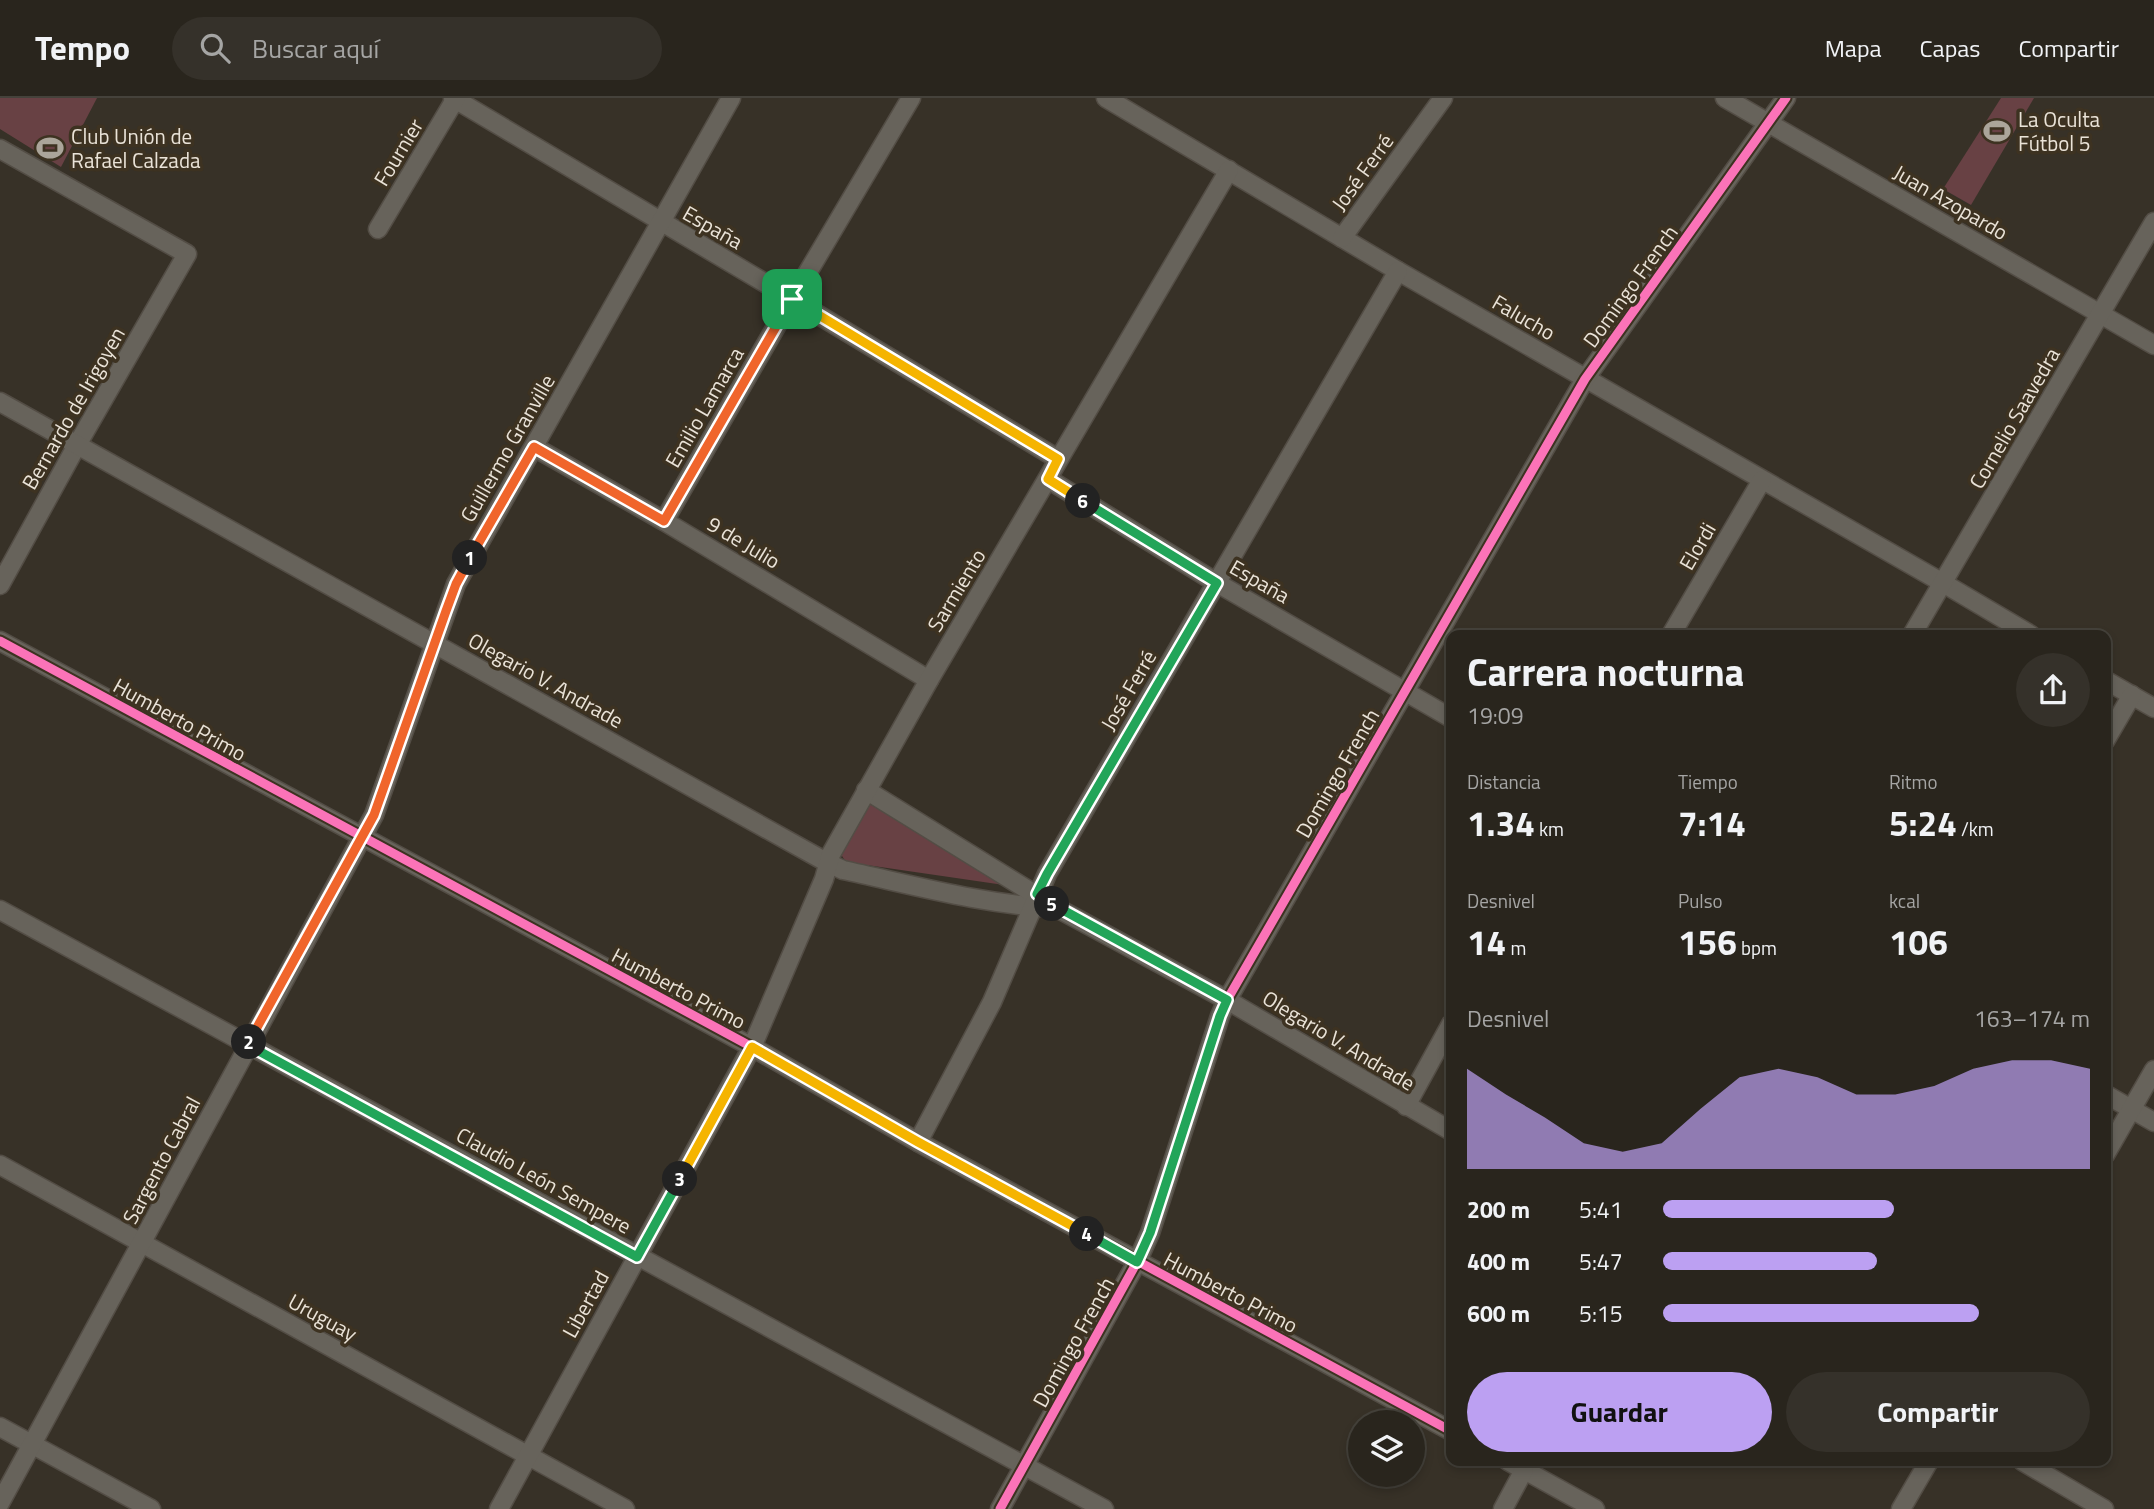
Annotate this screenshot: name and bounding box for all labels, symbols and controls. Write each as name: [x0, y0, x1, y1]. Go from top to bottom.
search box: [172, 17, 662, 80]
text: Tempo: [35, 23, 130, 73]
icon: search: [196, 29, 234, 67]
text: Buscar aquí: [252, 29, 379, 68]
text: Mapa: [1825, 30, 1882, 66]
text: Capas: [1920, 30, 1980, 66]
text: Compartir: [2018, 30, 2119, 66]
place label: La Oculta Fútbol 5: [2018, 103, 2101, 159]
street label: Fournier: [365, 112, 431, 192]
sports icon: La Oculta Fútbol 5: [1982, 116, 2012, 146]
place label: Club Unión de Rafael Calzada: [71, 120, 201, 176]
street label: José Ferré: [1323, 127, 1401, 217]
sports icon: Club Unión de Rafael Calzada: [35, 133, 65, 163]
street label: Juan Azopardo: [1888, 156, 2014, 248]
street label: España: [677, 197, 749, 257]
street label: Domingo French: [1575, 218, 1685, 354]
pin: [762, 269, 822, 329]
icon: arrive: [773, 280, 811, 318]
street label: Falucho: [1486, 286, 1562, 348]
street label: Bernardo de Irigoyen: [13, 321, 133, 495]
street label: Emilio Lamarca: [657, 340, 752, 473]
street label: Cornelio Saavedra: [1961, 341, 2068, 495]
street label: Guillermo Granville: [452, 368, 562, 528]
pin: 6: [1066, 484, 1100, 518]
text: 6: [1077, 486, 1088, 515]
street label: 9 de Julio: [701, 508, 787, 576]
street label: Elordi: [1671, 516, 1723, 576]
pin: 1: [452, 540, 488, 575]
street label: Sarmiento: [919, 542, 993, 638]
text: 1: [464, 543, 475, 572]
street label: España: [1224, 551, 1296, 611]
street label: Olegario V. Andrade: [463, 624, 629, 736]
text: Carrera nocturna: [1467, 643, 1744, 701]
street label: José Ferré: [1092, 644, 1164, 736]
button: share: [2016, 653, 2090, 727]
street label: Humberto Primo: [108, 669, 252, 769]
text: 19:09: [1467, 698, 1524, 733]
street label: Domingo French: [1287, 702, 1387, 844]
text: Distancia: [1467, 767, 1541, 796]
text: Tiempo: [1678, 767, 1738, 796]
text: Ritmo: [1889, 767, 1937, 796]
text: 1.34: [1467, 796, 1535, 850]
text: 7:14: [1678, 796, 1746, 850]
text: 5:24: [1889, 796, 1957, 850]
text: km: [1535, 814, 1564, 843]
text: /km: [1957, 814, 1994, 843]
pin: 5: [1034, 886, 1070, 922]
text: Desnivel: [1467, 886, 1535, 915]
text: Pulso: [1678, 886, 1723, 915]
text: kcal: [1889, 886, 1920, 915]
text: 5: [1046, 889, 1057, 918]
text: 14: [1467, 915, 1506, 969]
text: 156: [1678, 915, 1737, 969]
text: 106: [1889, 915, 1948, 969]
text: m: [1506, 933, 1526, 962]
text: bpm: [1737, 933, 1777, 962]
street label: Humberto Primo: [606, 939, 752, 1037]
street label: Olegario V. Andrade: [1257, 982, 1421, 1098]
text: Desnivel: [1467, 1001, 1549, 1036]
text: 163–174 m: [1974, 1001, 2090, 1036]
pin: 2: [232, 1024, 266, 1060]
text: 2: [243, 1027, 254, 1056]
street label: Sargento Cabral: [114, 1091, 208, 1229]
street label: Claudio León Sempere: [451, 1119, 637, 1241]
pin: 3: [662, 1162, 698, 1196]
text: 3: [674, 1164, 685, 1193]
text: 200 m: [1467, 1192, 1530, 1227]
text: 5:41: [1579, 1192, 1623, 1227]
pin: 4: [1070, 1216, 1104, 1252]
text: 4: [1081, 1219, 1092, 1248]
street label: Humberto Primo: [1158, 1243, 1304, 1341]
text: 400 m: [1467, 1244, 1530, 1279]
text: 5:47: [1579, 1244, 1623, 1279]
street label: Libertad: [553, 1265, 617, 1343]
street label: Domingo French: [1024, 1271, 1122, 1413]
street label: Uruguay: [283, 1285, 363, 1349]
text: 600 m: [1467, 1296, 1530, 1331]
text: 5:15: [1579, 1296, 1623, 1331]
button: Guardar: [1467, 1372, 1772, 1452]
button: Compartir: [1786, 1372, 2090, 1452]
map controls: [1348, 1410, 1425, 1487]
button: layers: [1348, 1410, 1425, 1487]

